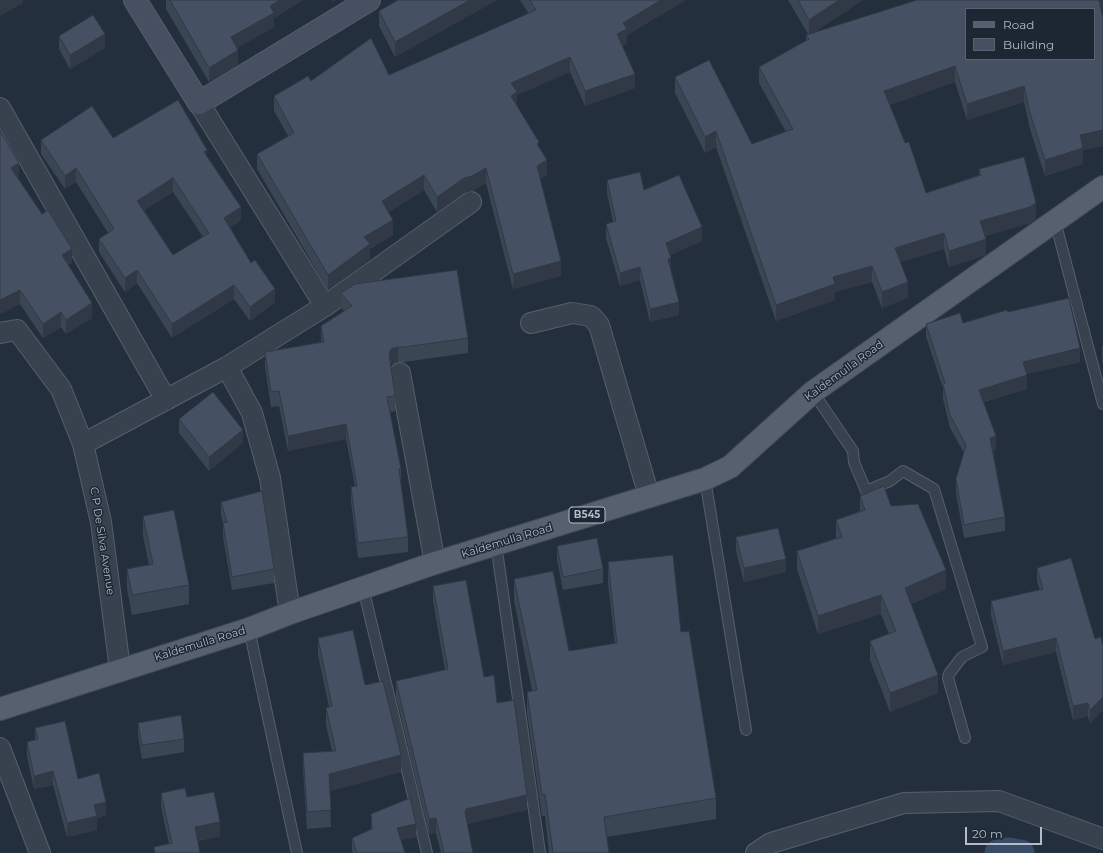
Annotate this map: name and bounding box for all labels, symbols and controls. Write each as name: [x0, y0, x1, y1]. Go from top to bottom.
legend: [965, 8, 1095, 60]
text: Road: [1003, 17, 1034, 32]
text: Building: [1003, 37, 1054, 52]
street label: Kaldemulla Road: [802, 338, 886, 404]
street label: C P De Silva Avenue: [87, 486, 117, 596]
road number: B545: [569, 507, 605, 523]
street label: Kaldemulla Road: [460, 521, 554, 561]
street label: Kaldemulla Road: [153, 624, 247, 664]
scale bar: [967, 819, 1044, 845]
text: 20 m: [972, 826, 1003, 841]

